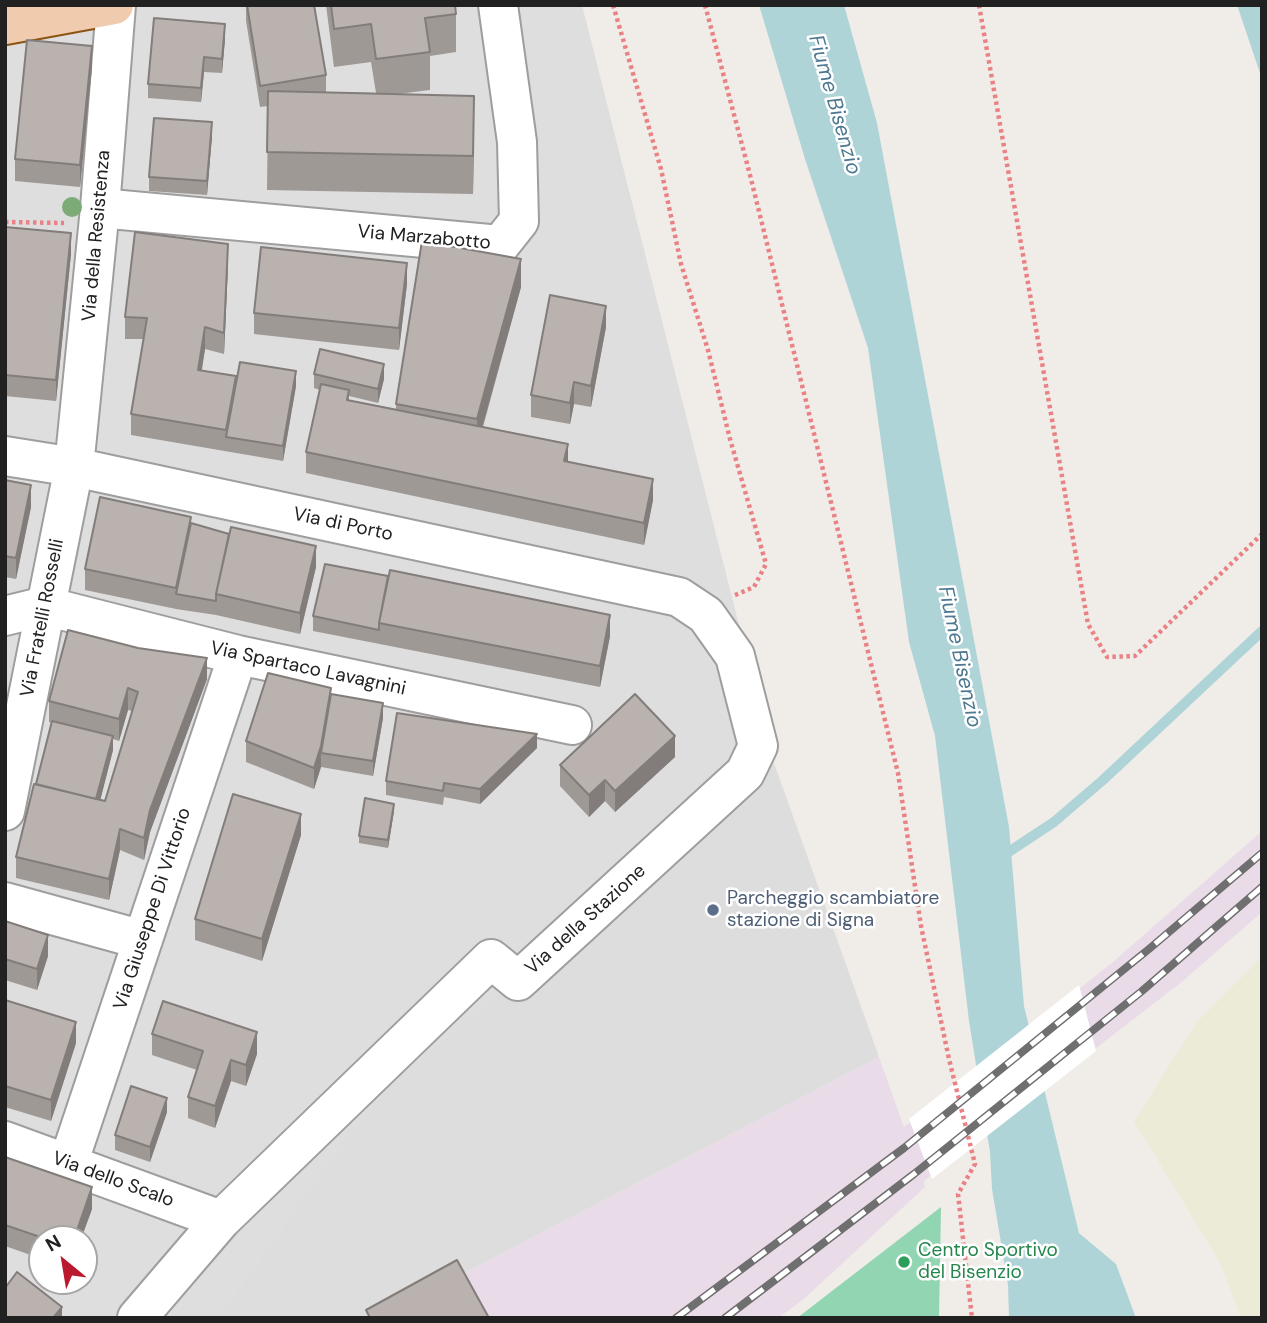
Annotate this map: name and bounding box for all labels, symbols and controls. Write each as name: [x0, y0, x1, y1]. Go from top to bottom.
water label: Fiume Bisenzio: [802, 32, 866, 178]
street label: Via della Resistenza: [78, 149, 116, 323]
street label: Via Marzabotto: [356, 221, 492, 255]
street label: Via di Porto: [291, 503, 395, 547]
street label: Via Fratelli Rosselli: [16, 537, 70, 699]
water label: Fiume Bisenzio: [932, 584, 986, 730]
street label: Via Spartaco Lavagnini: [208, 637, 408, 701]
street label: Via Giuseppe Di Vittorio: [110, 805, 196, 1013]
street label: Via della Stazione: [521, 860, 651, 980]
place label: Parcheggio scambiatore stazione di Signa: [727, 888, 939, 932]
marker: Parcheggio scambiatore stazione di Signa: [705, 902, 721, 918]
street label: Via dello Scalo: [49, 1147, 177, 1213]
north arrow: [28, 1225, 98, 1295]
text: N: [41, 1229, 65, 1257]
place label: Centro Sportivo del Bisenzio: [918, 1240, 1058, 1284]
marker: Centro Sportivo del Bisenzio: [896, 1254, 912, 1270]

